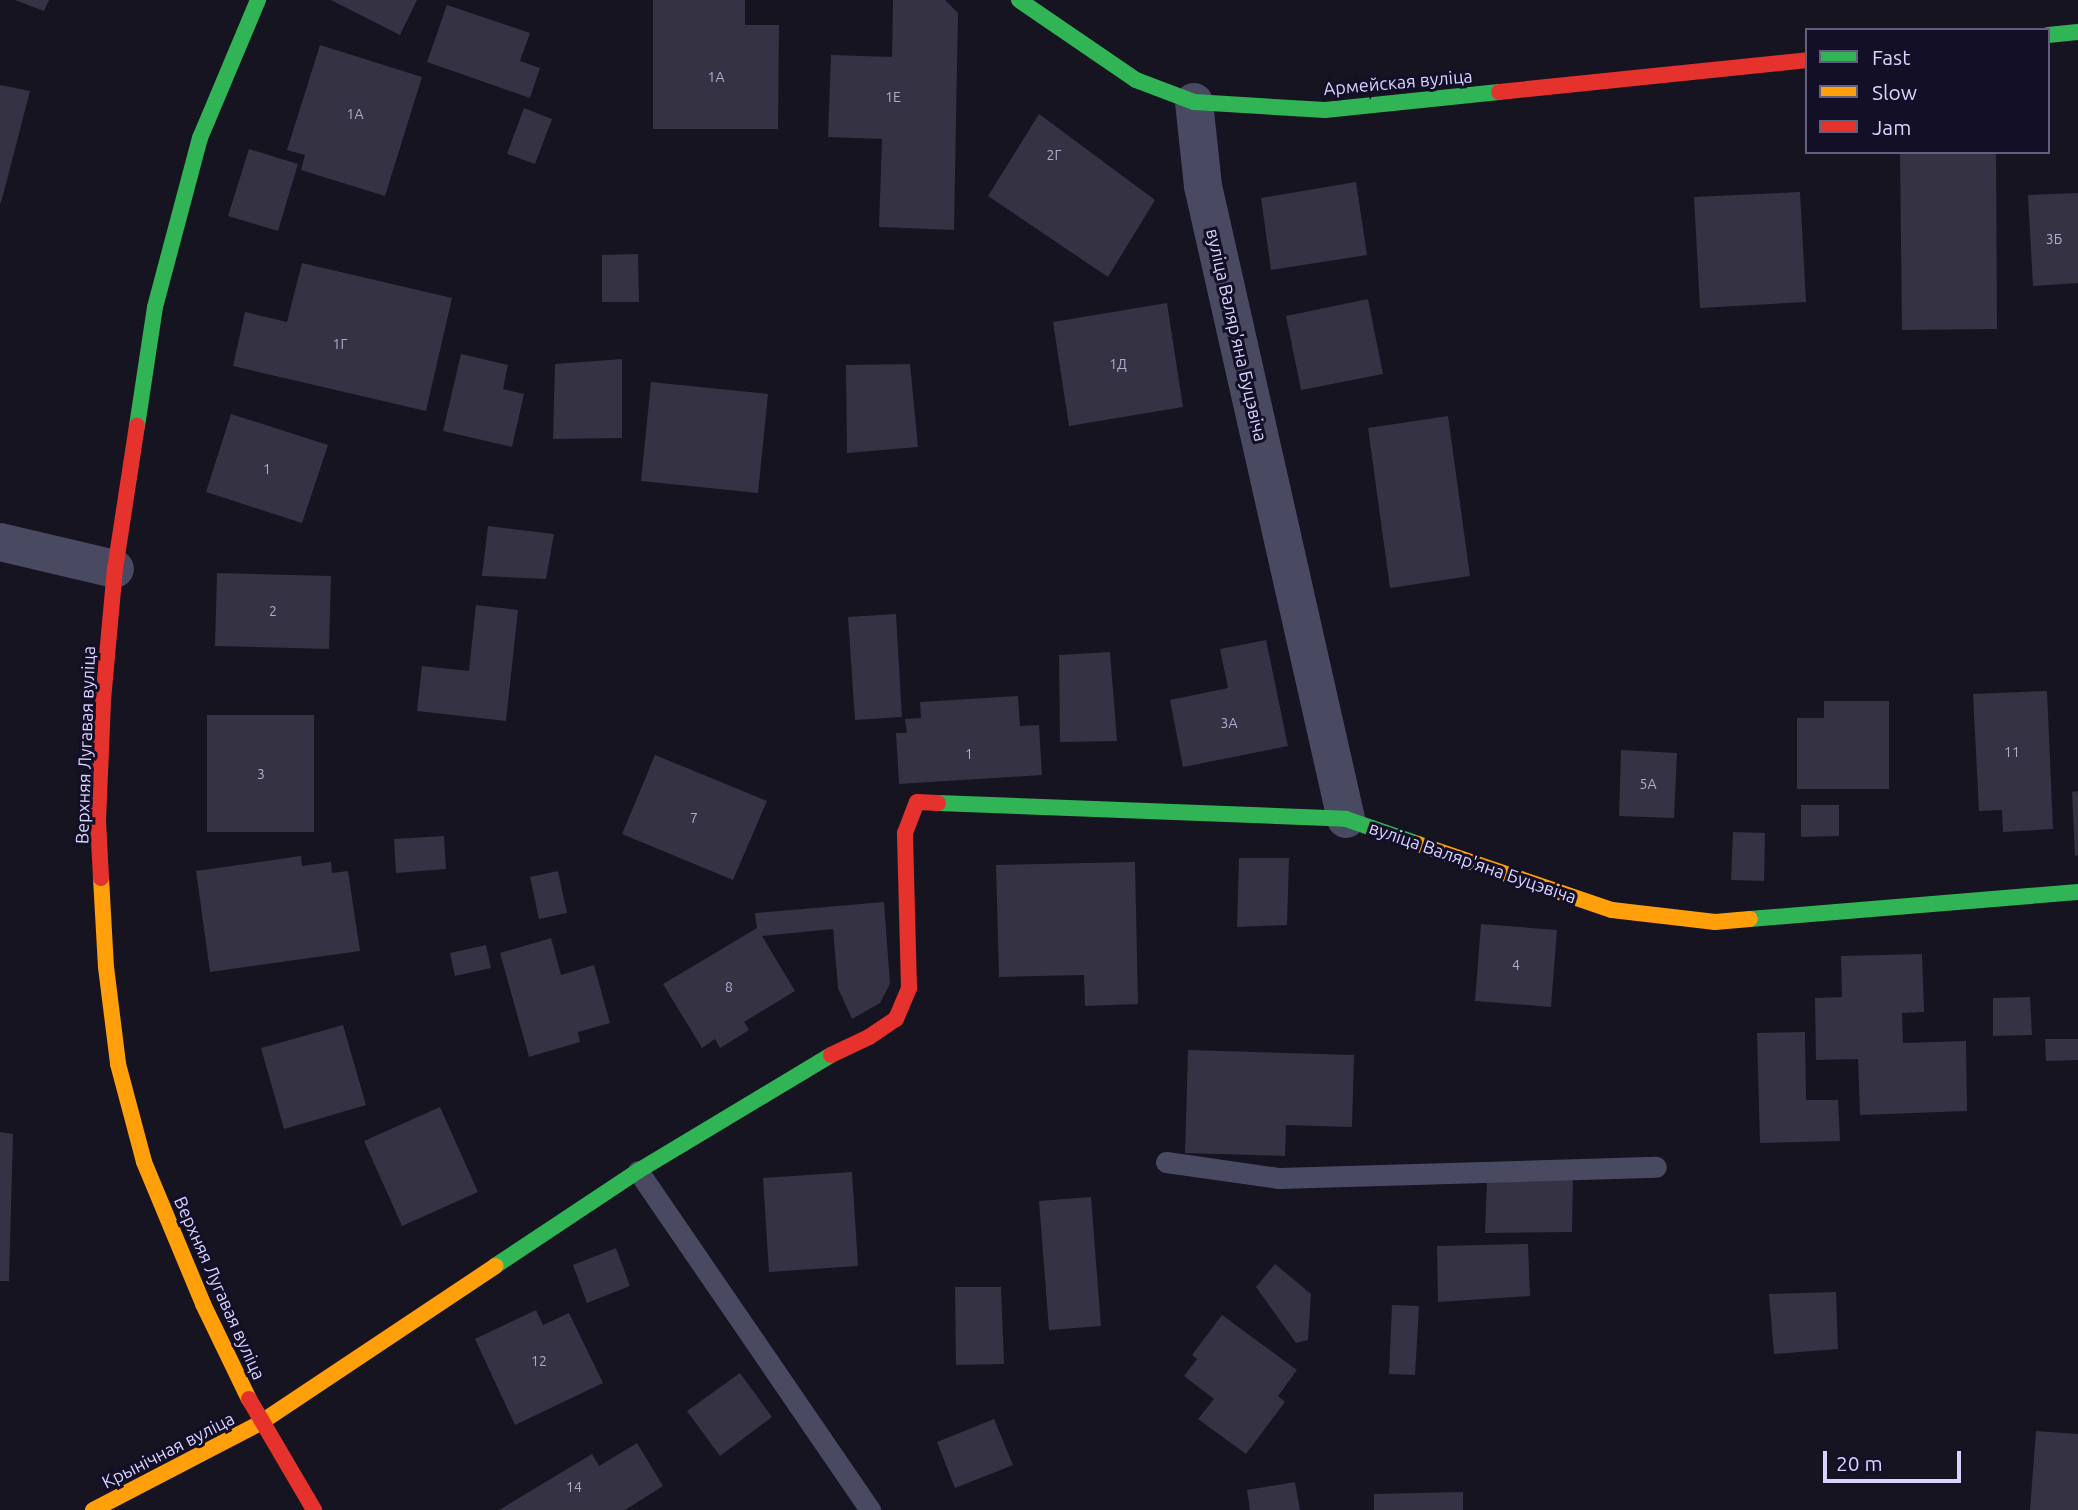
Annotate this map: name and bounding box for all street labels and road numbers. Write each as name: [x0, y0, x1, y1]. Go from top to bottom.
street label: Армейская вуліца: [1323, 65, 1473, 99]
street label: вуліца Валяр'яна Буцэвіча: [1202, 226, 1272, 444]
street label: Верхняя Лугавая вуліца: [71, 645, 99, 845]
street label: вуліца Валяр'яна Буцэвіча: [1367, 816, 1579, 908]
street label: Верхняя Лугавая вуліца: [170, 1193, 270, 1383]
street label: Крынічная вуліца: [98, 1407, 238, 1493]

